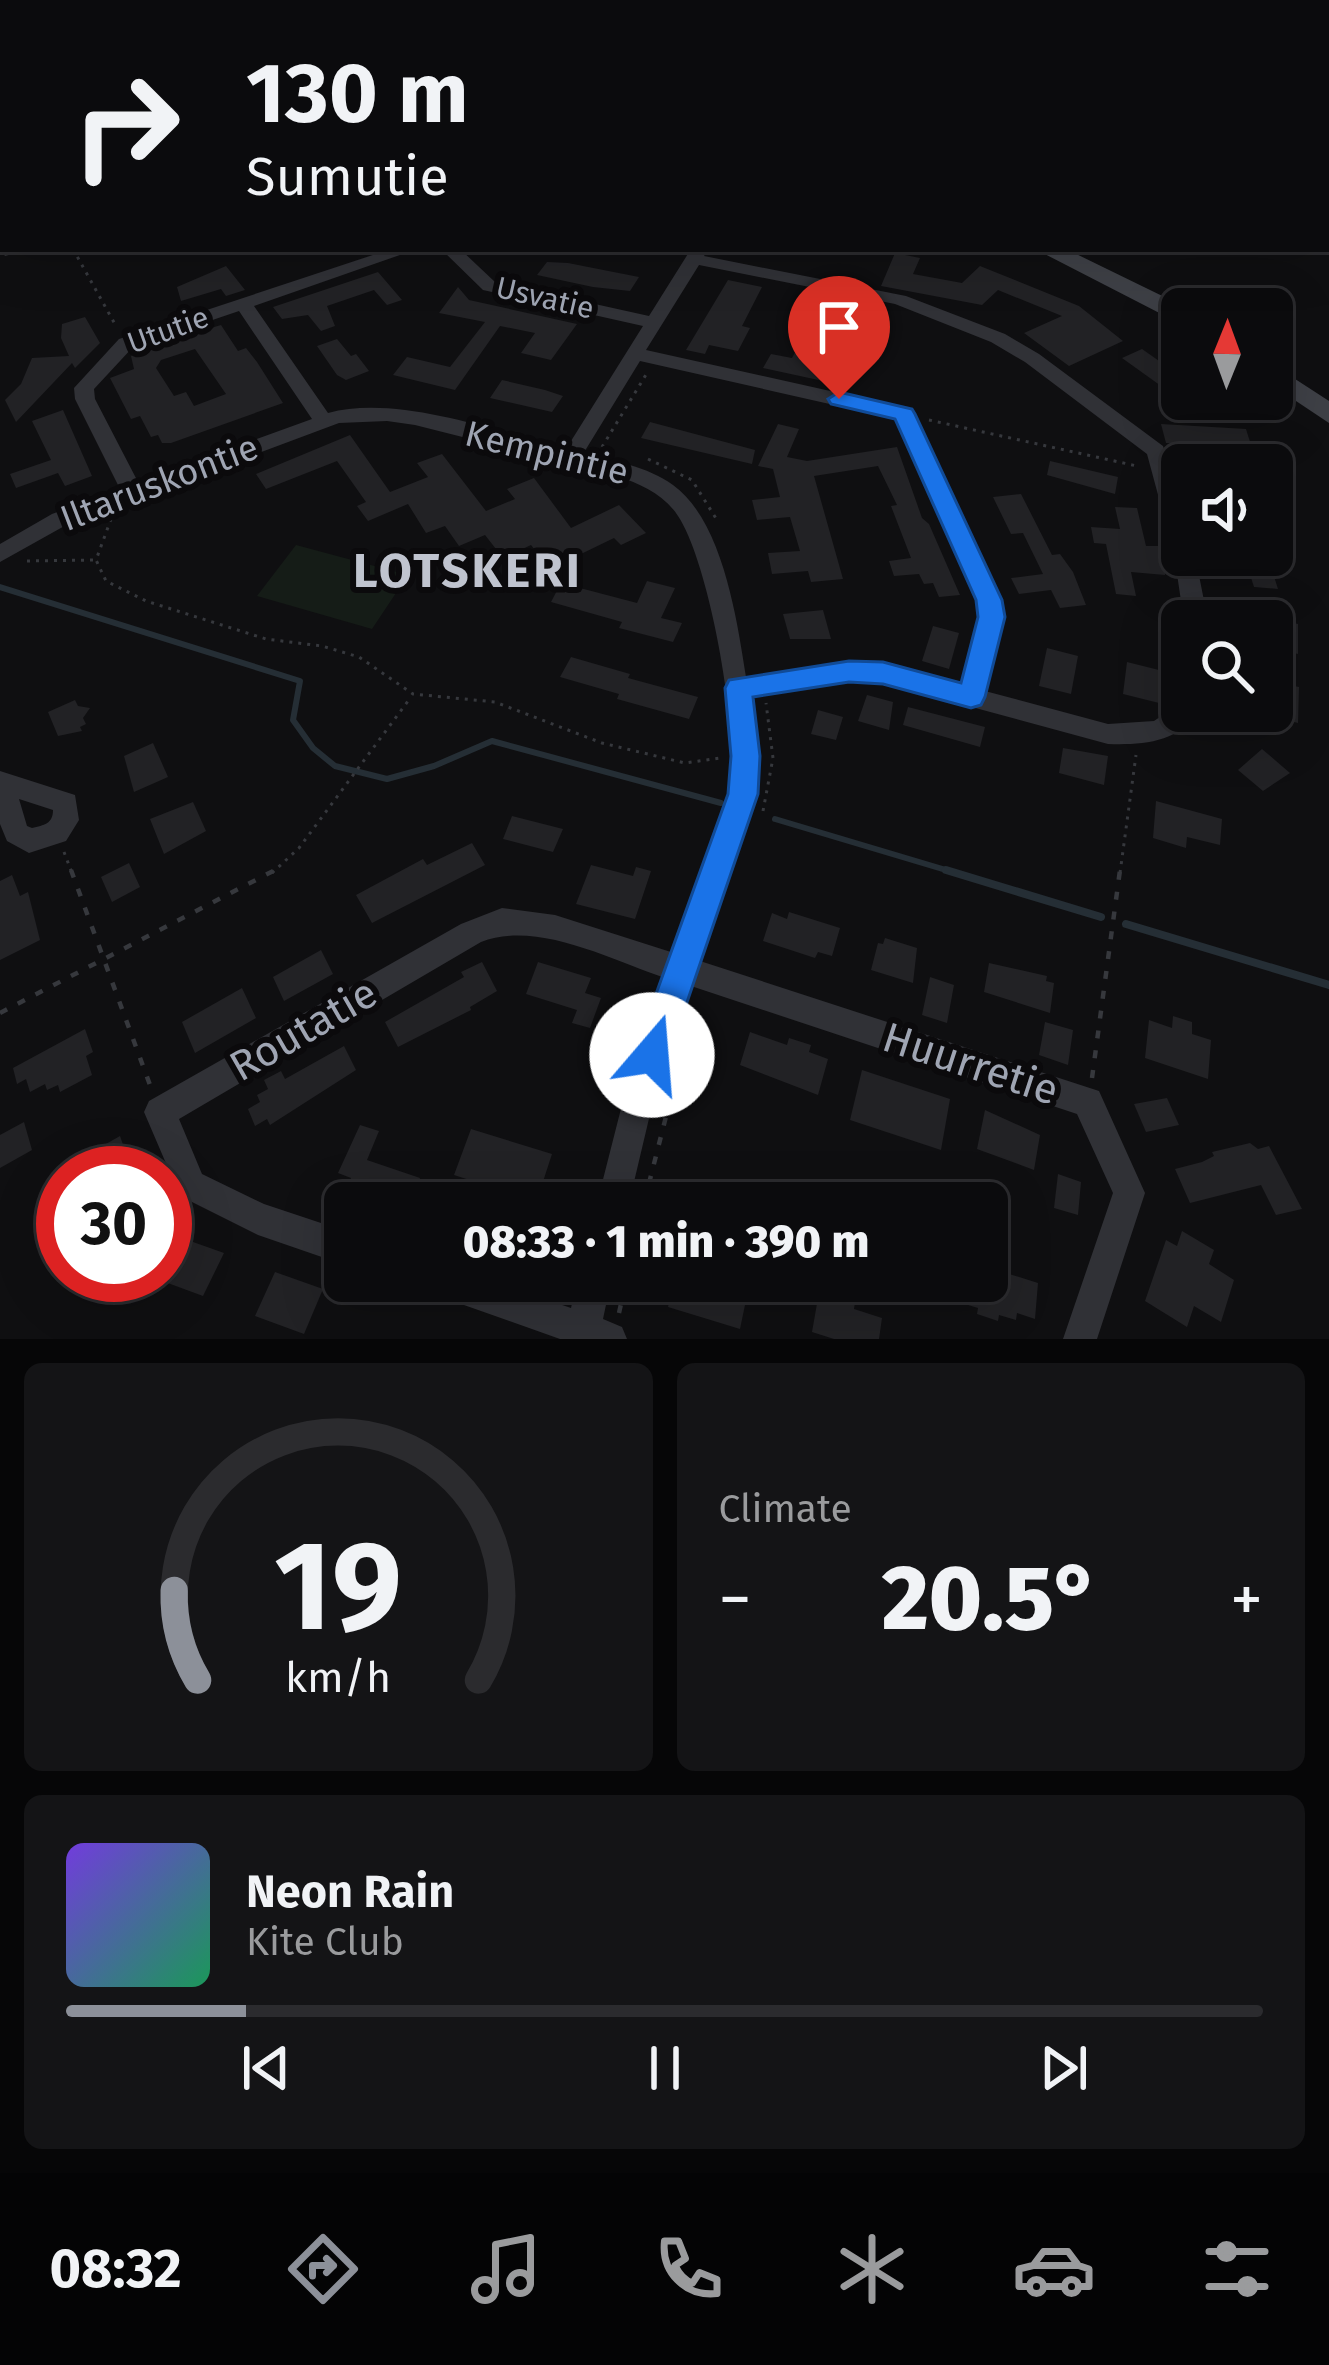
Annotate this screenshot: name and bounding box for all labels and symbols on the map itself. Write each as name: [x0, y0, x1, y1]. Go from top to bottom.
street label: Usvatie: [492, 269, 598, 327]
pin: [788, 276, 890, 399]
north arrow: [1161, 288, 1293, 420]
street label: Ututie: [122, 299, 214, 361]
street label: Kempintie: [461, 411, 633, 494]
street label: Iltaruskontie: [54, 425, 264, 541]
district label: LOTSKERI: [353, 542, 583, 600]
street label: Routatie: [221, 968, 386, 1092]
position arrow: [589, 992, 715, 1118]
street label: Huurretie: [877, 1012, 1065, 1116]
speed limit sign: 30: [36, 1146, 192, 1302]

